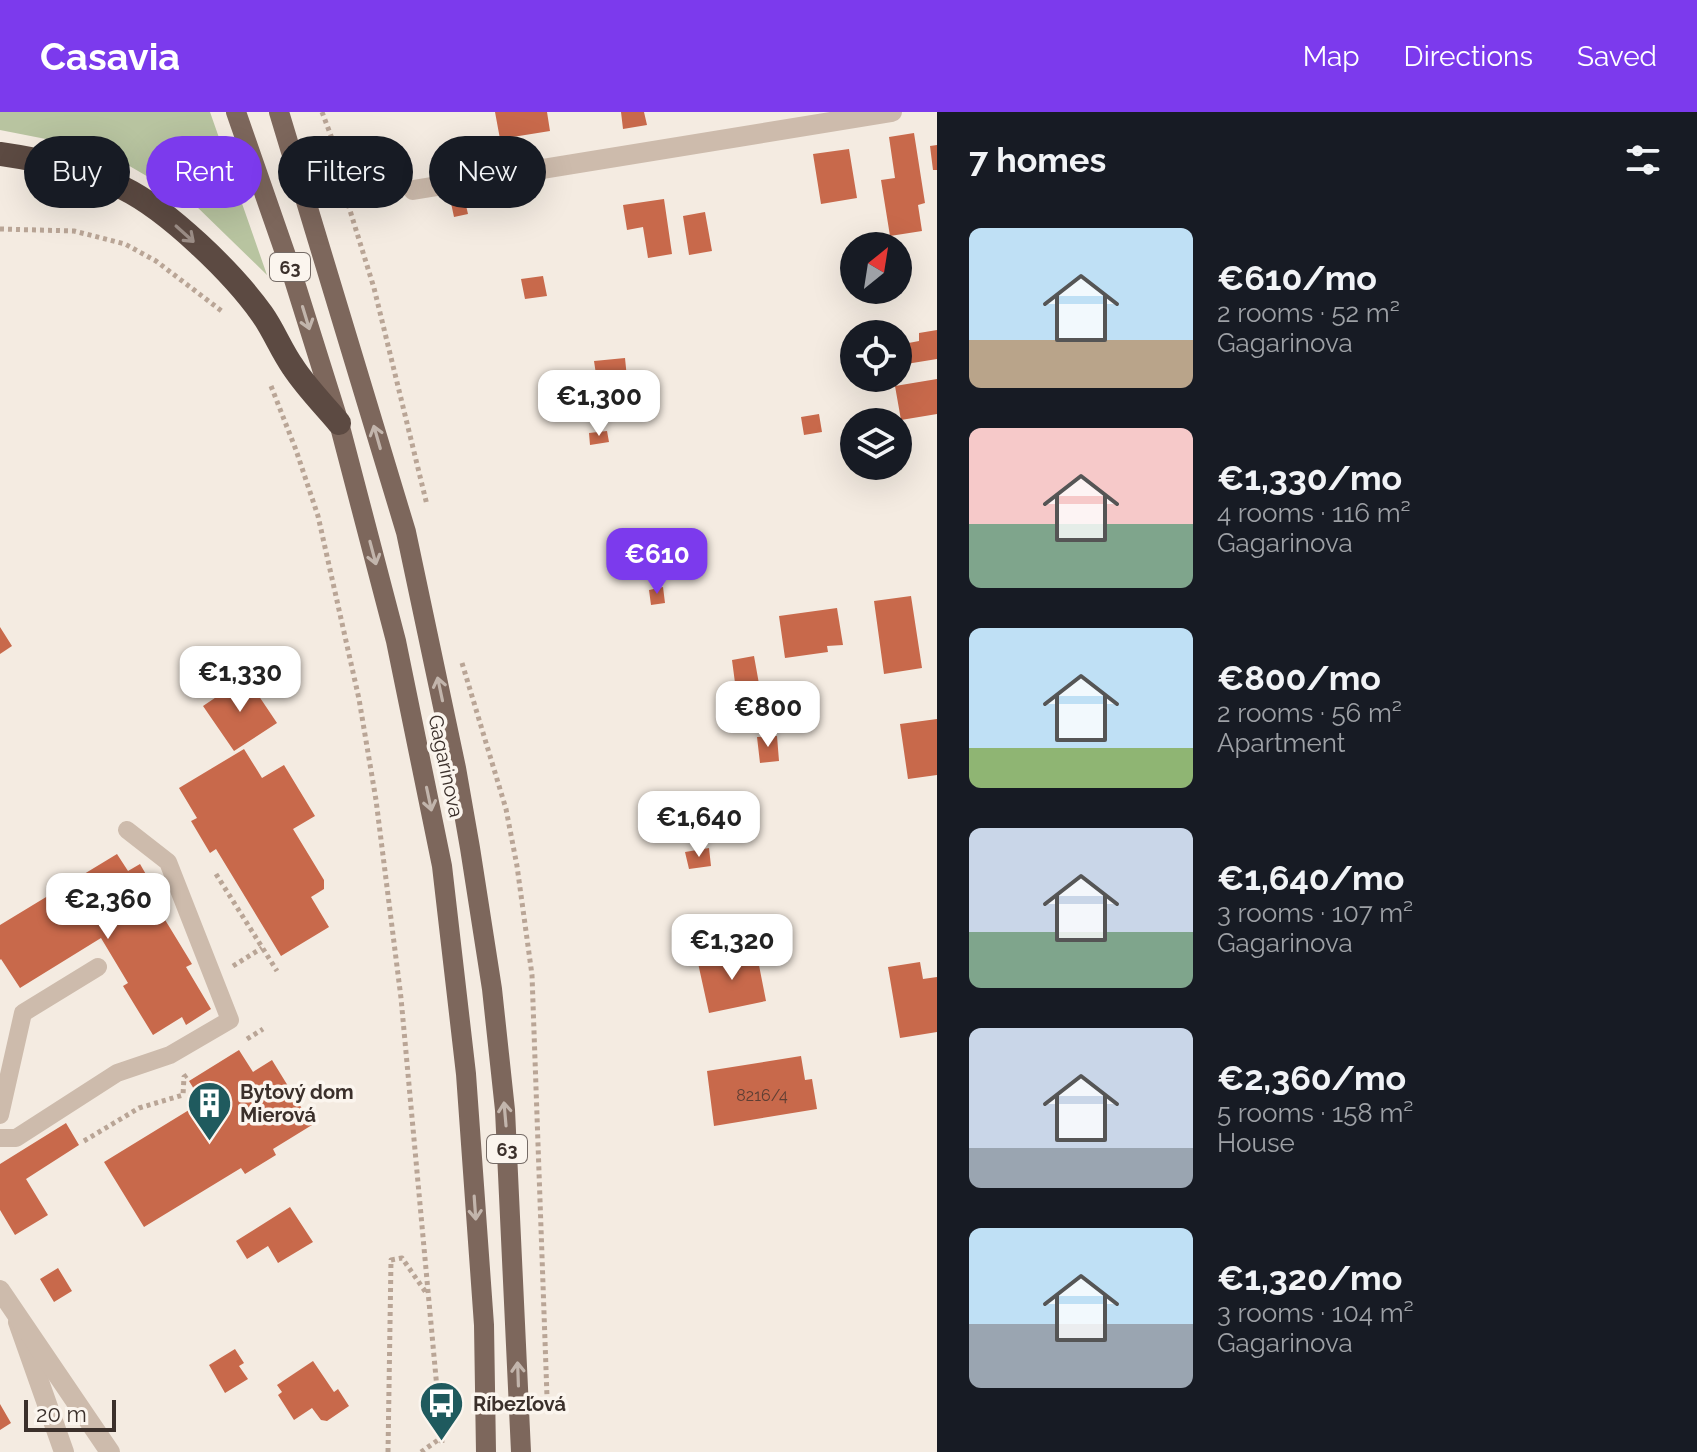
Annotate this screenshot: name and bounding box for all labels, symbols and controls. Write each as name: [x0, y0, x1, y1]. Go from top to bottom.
text: Casavia: [40, 34, 180, 79]
text: Map: [1303, 40, 1360, 73]
text: Directions: [1404, 40, 1533, 73]
text: Saved: [1577, 40, 1657, 73]
chip: Buy: [24, 136, 130, 208]
chip: Rent: [146, 136, 262, 208]
chip: Filters: [278, 136, 413, 208]
chip: New: [429, 136, 546, 208]
icon: filters: [1621, 138, 1665, 182]
text: 7 homes: [969, 140, 1106, 180]
one-way arrow: [175, 224, 195, 242]
north arrow: [840, 232, 912, 304]
map controls: [840, 232, 912, 480]
road number: 63: [270, 253, 310, 281]
text: €610/mo: [1217, 258, 1377, 298]
icon: home: [1033, 260, 1129, 356]
text: 2 rooms · 52 m²: [1217, 298, 1400, 328]
one-way arrow: [300, 306, 315, 331]
button: locate: [840, 320, 912, 392]
text: Gagarinova: [1217, 328, 1353, 358]
pin: €1,300: [534, 370, 664, 438]
text: €1,300: [556, 381, 642, 411]
button: layers: [840, 408, 912, 480]
one-way arrow: [369, 424, 384, 450]
text: €1,330/mo: [1217, 458, 1402, 498]
icon: home: [1033, 460, 1129, 556]
text: 4 rooms · 116 m²: [1217, 498, 1411, 528]
pin: €610: [610, 528, 704, 596]
text: Gagarinova: [1217, 528, 1353, 558]
text: €610: [624, 539, 690, 569]
one-way arrow: [367, 540, 382, 565]
pin: €1,330: [175, 646, 305, 714]
text: €1,330: [198, 657, 282, 687]
text: €800/mo: [1217, 658, 1381, 698]
icon: home: [1033, 660, 1129, 756]
one-way arrow: [432, 676, 447, 702]
pin: €800: [721, 681, 815, 749]
text: €800: [734, 692, 802, 722]
text: 2 rooms · 56 m²: [1217, 698, 1402, 728]
street label: Gagarinova: [423, 712, 469, 820]
text: Apartment: [1217, 728, 1346, 758]
one-way arrow: [422, 786, 437, 812]
pin: €1,640: [634, 791, 764, 859]
text: €1,640: [656, 802, 742, 832]
text: €1,640/mo: [1217, 858, 1404, 898]
icon: home: [1033, 860, 1129, 956]
pin: €2,360: [43, 873, 173, 941]
text: €2,360: [64, 884, 152, 914]
text: 3 rooms · 107 m²: [1217, 898, 1413, 928]
pin: €1,320: [667, 914, 797, 982]
text: €1,320: [690, 925, 774, 955]
text: Gagarinova: [1217, 928, 1353, 958]
text: €2,360/mo: [1217, 1058, 1406, 1098]
icon: home: [1033, 1060, 1129, 1156]
building icon: Bytový dom Mierová: [185, 1080, 233, 1143]
place label: Bytový dom Mierová: [240, 1080, 354, 1127]
house number: 8216/4: [736, 1086, 788, 1105]
text: 5 rooms · 158 m²: [1217, 1098, 1413, 1128]
one-way arrow: [497, 1101, 512, 1128]
text: House: [1217, 1128, 1295, 1158]
road number: 63: [487, 1135, 527, 1163]
one-way arrow: [468, 1194, 483, 1221]
text: €1,320/mo: [1217, 1258, 1402, 1298]
icon: home: [1033, 1260, 1129, 1356]
text: 3 rooms · 104 m²: [1217, 1298, 1414, 1328]
text: Gagarinova: [1217, 1328, 1353, 1358]
one-way arrow: [510, 1361, 525, 1388]
bus stop icon: Ríbezľová: [418, 1380, 466, 1443]
place label: Ríbezľová: [473, 1392, 566, 1416]
scale bar: [24, 1396, 116, 1432]
text: 20 m: [36, 1401, 87, 1427]

